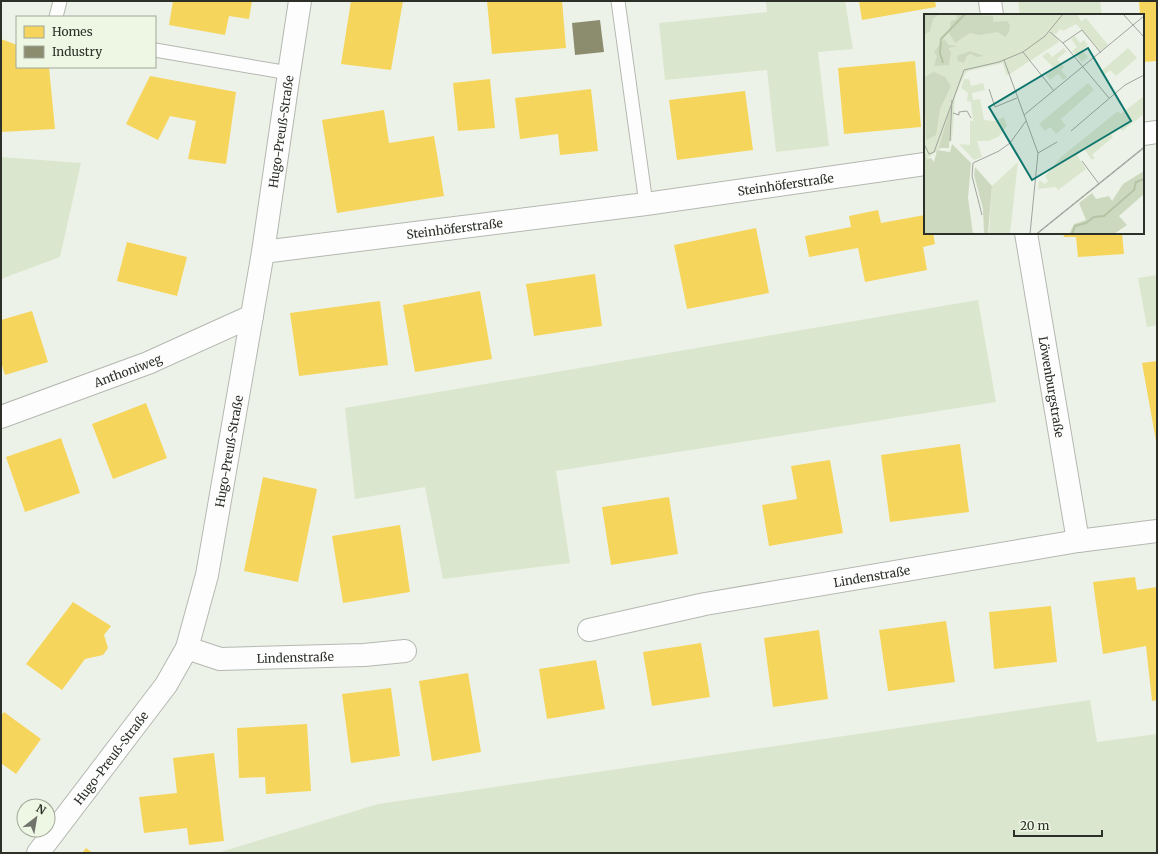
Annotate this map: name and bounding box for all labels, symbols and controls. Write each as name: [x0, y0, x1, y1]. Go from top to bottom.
inset map: [924, 14, 1144, 234]
legend: [16, 16, 156, 68]
text: Homes: [52, 24, 93, 39]
text: Industry: [52, 44, 102, 59]
street label: Hugo-Preuß-Straße: [265, 74, 296, 189]
street label: Steinhöferstraße: [737, 170, 835, 198]
street label: Steinhöferstraße: [405, 215, 504, 241]
street label: Löwenburgstraße: [1036, 335, 1068, 439]
street label: Anthoniweg: [91, 350, 164, 390]
street label: Hugo-Preuß-Straße: [211, 394, 246, 509]
street label: Lindenstraße: [832, 562, 911, 590]
street label: Lindenstraße: [256, 648, 334, 665]
street label: Hugo-Preuß-Straße: [70, 708, 151, 807]
north arrow: [16, 798, 56, 838]
text: N: [34, 801, 49, 818]
scale bar: [1014, 812, 1102, 838]
text: 20 m: [1020, 818, 1049, 833]

